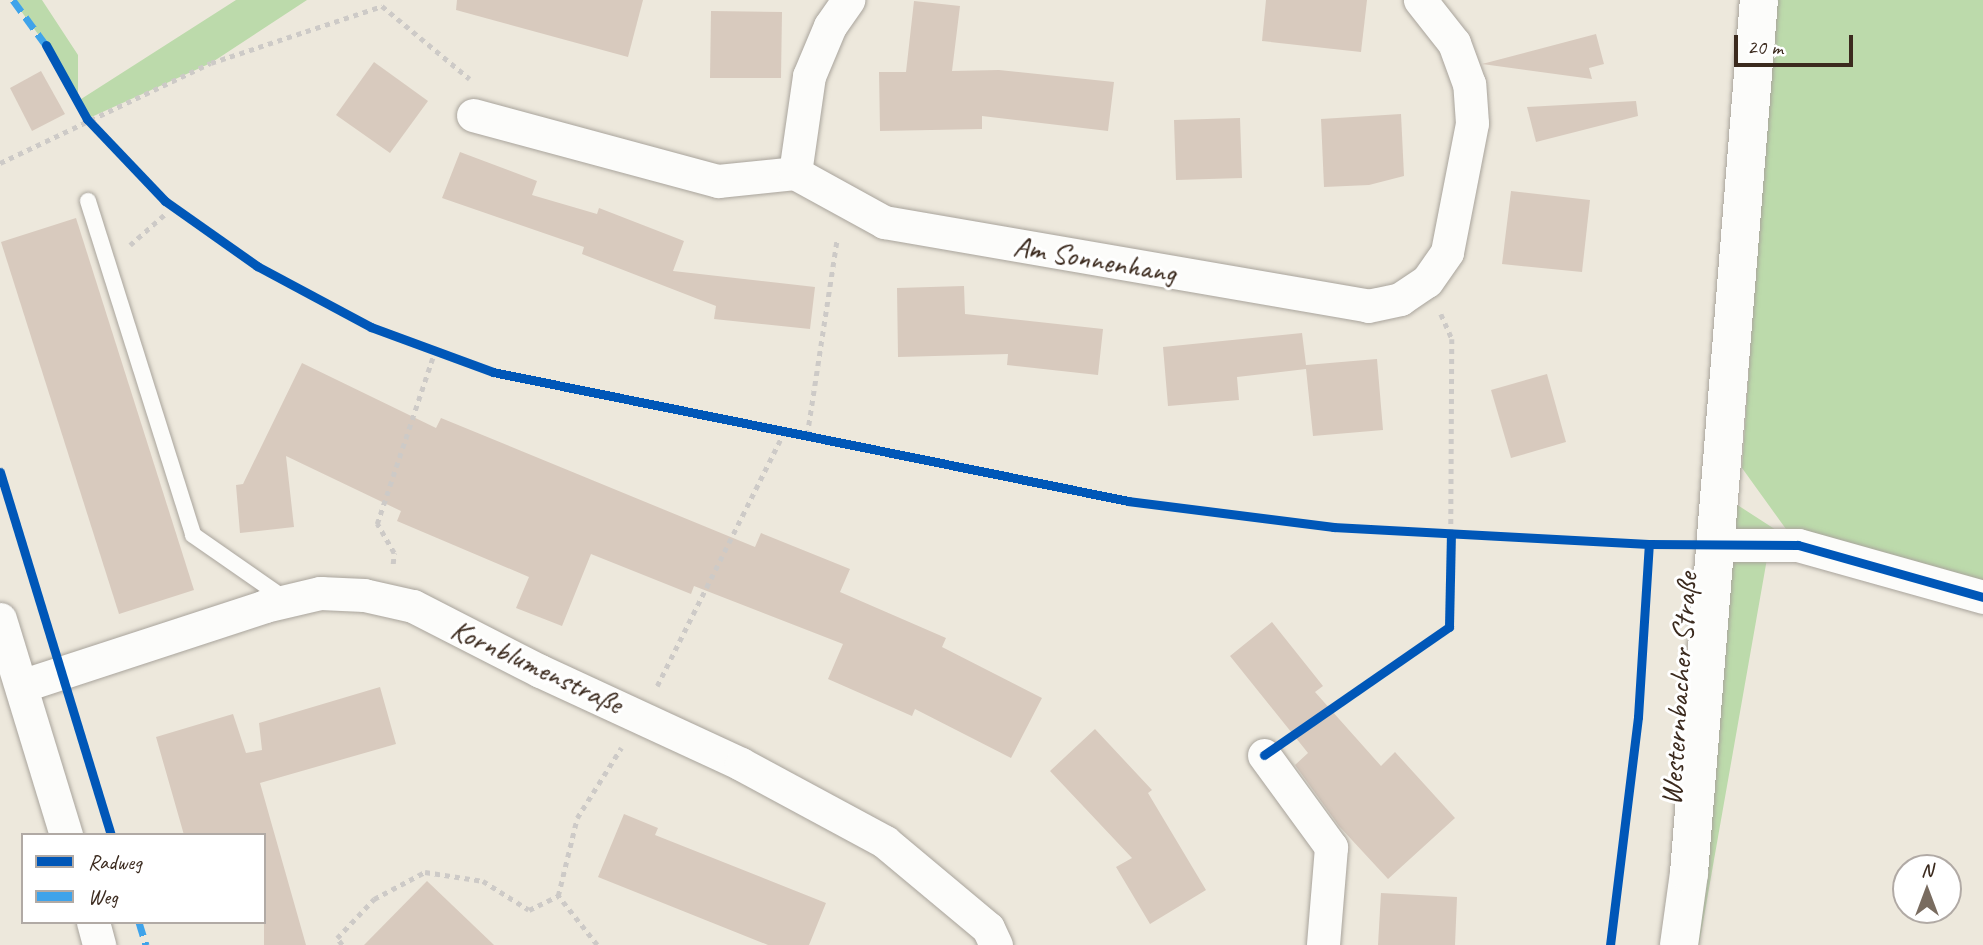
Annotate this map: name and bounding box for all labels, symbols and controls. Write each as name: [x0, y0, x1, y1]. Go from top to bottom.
scale bar: [1738, 21, 1857, 65]
text: 20 m: [1747, 34, 1783, 60]
street label: Am Sonnenhang: [1011, 227, 1179, 291]
street label: Westernbacher Straße: [1653, 571, 1705, 807]
street label: Kornblumenstraße: [446, 611, 628, 721]
legend: [21, 833, 266, 924]
text: Radweg: [88, 849, 142, 875]
north arrow: [1892, 854, 1962, 924]
text: N: [1921, 858, 1933, 882]
text: Weg: [88, 884, 118, 910]

